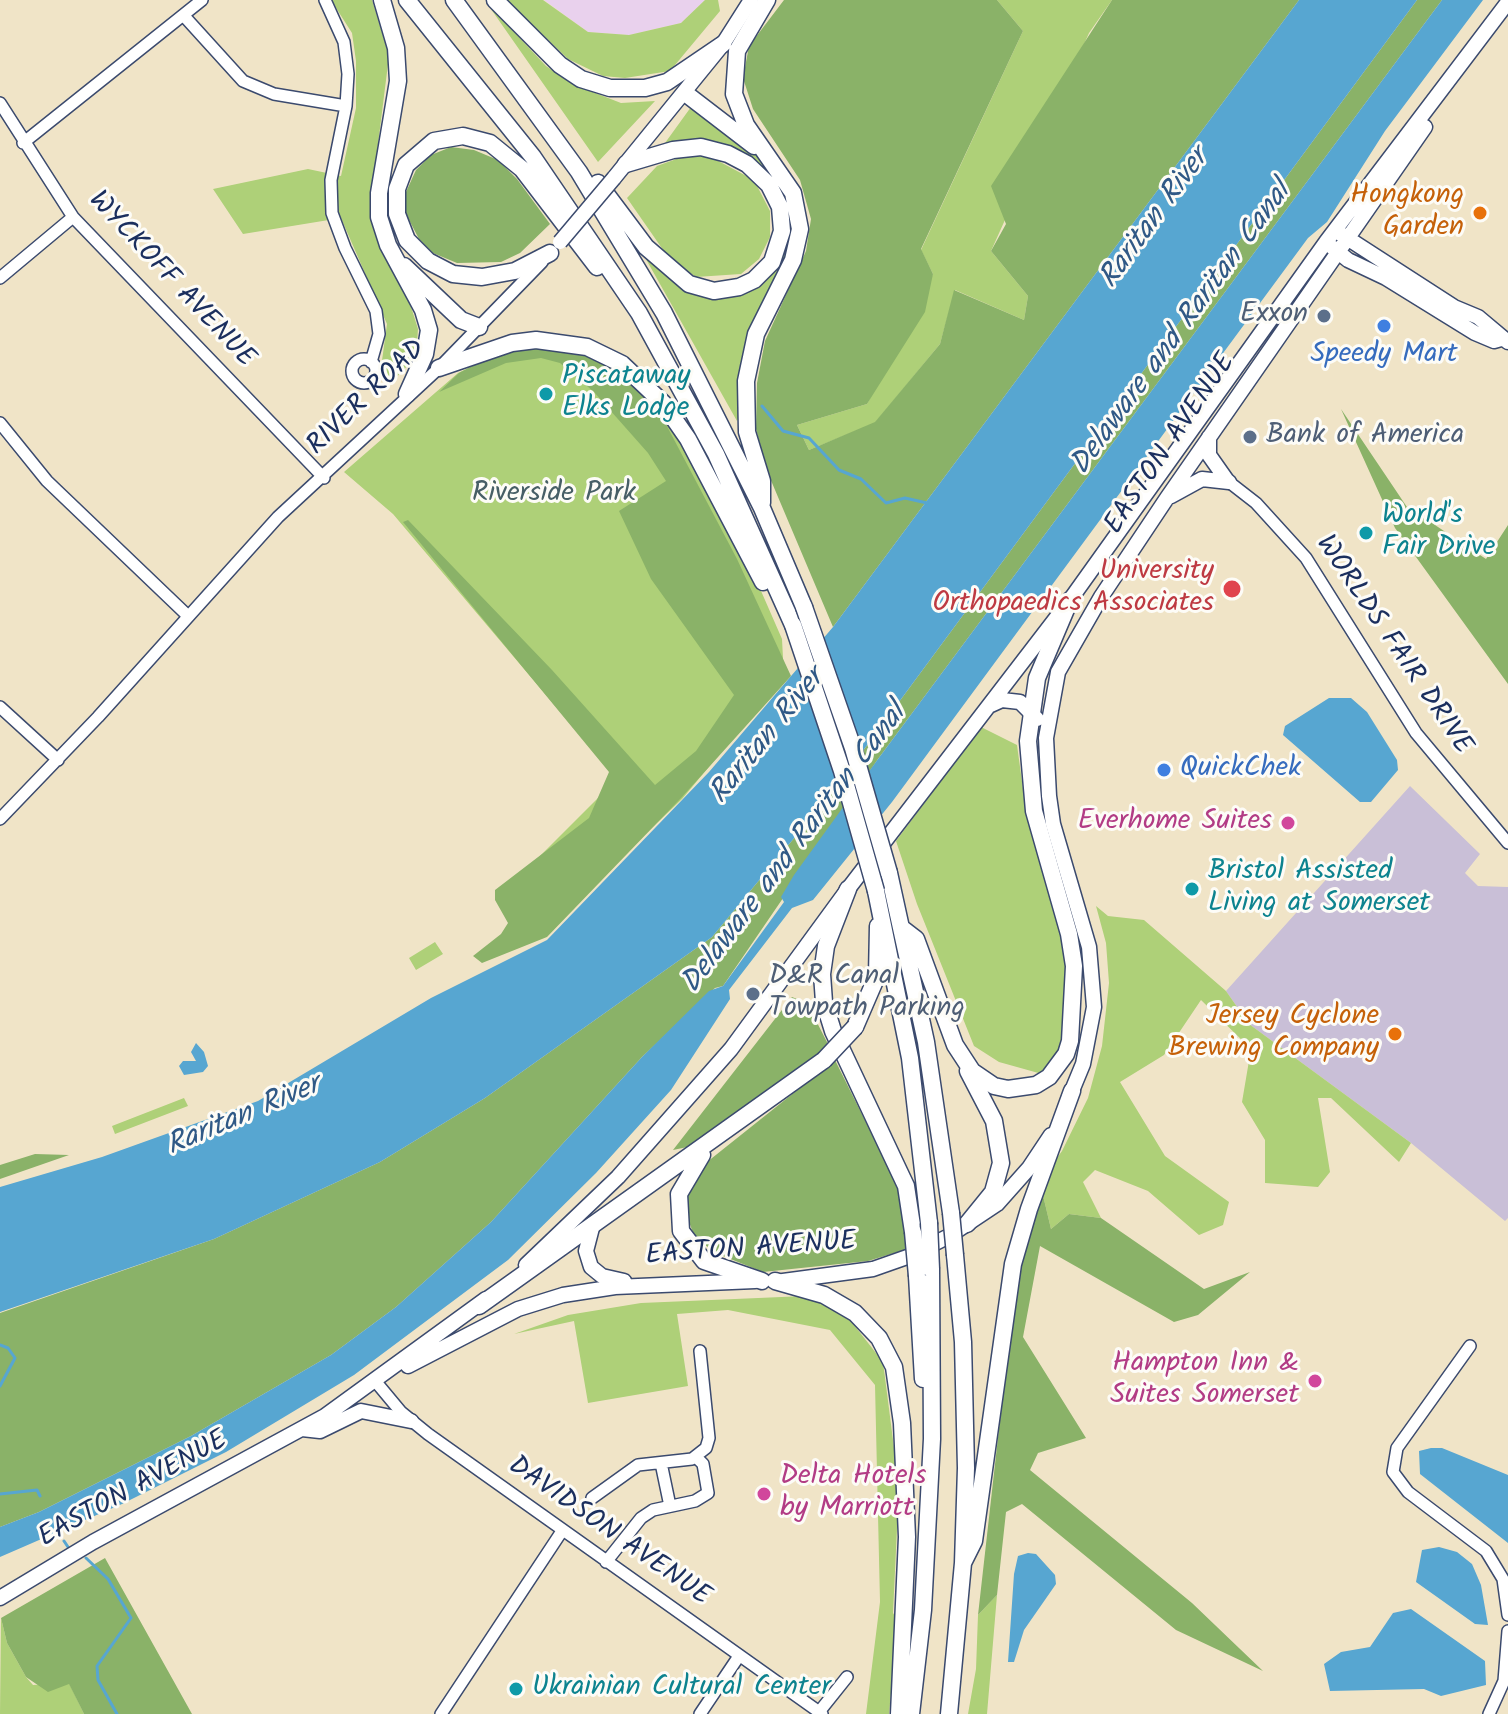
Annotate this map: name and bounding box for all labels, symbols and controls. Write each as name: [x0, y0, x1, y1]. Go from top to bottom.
water label: Raritan River: [1094, 143, 1218, 297]
water label: Delaware and Raritan Canal: [1065, 177, 1301, 483]
place label: Hongkong Garden: [1350, 180, 1464, 246]
street label: WYCKOFF AVENUE: [79, 186, 261, 376]
marker: Hongkong Garden: [1471, 204, 1489, 222]
place label: Exxon: [1240, 299, 1308, 333]
marker: Exxon: [1315, 307, 1333, 325]
marker: Speedy Mart: [1375, 317, 1393, 335]
street label: RIVER ROAD: [301, 334, 435, 464]
place label: Speedy Mart: [1310, 339, 1458, 373]
street label: EASTON AVENUE: [1099, 348, 1245, 542]
place label: Piscataway Elks Lodge: [562, 361, 690, 427]
marker: Piscataway Elks Lodge: [537, 385, 555, 403]
place label: Bank of America: [1266, 420, 1464, 454]
marker: Bank of America: [1241, 428, 1259, 446]
park label: Riverside Park: [472, 478, 636, 512]
place label: World's Fair Drive: [1382, 500, 1495, 566]
marker: World's Fair Drive: [1357, 524, 1375, 542]
street label: WORLDS FAIR DRIVE: [1306, 530, 1478, 762]
place label: University Orthopaedics Associates: [932, 556, 1214, 622]
marker: University Orthopaedics Associates: [1221, 578, 1243, 600]
water label: Raritan River: [704, 663, 834, 813]
water label: Delaware and Raritan Canal: [675, 698, 917, 1002]
place label: QuickChek: [1180, 753, 1301, 787]
marker: QuickChek: [1155, 761, 1173, 779]
place label: Everhome Suites: [1078, 806, 1272, 840]
marker: Everhome Suites: [1279, 814, 1297, 832]
place label: Bristol Assisted Living at Somerset: [1208, 856, 1430, 922]
marker: Bristol Assisted Living at Somerset: [1183, 880, 1201, 898]
place label: D&R Canal Towpath Parking: [769, 961, 965, 1027]
marker: D&R Canal Towpath Parking: [744, 985, 762, 1003]
place label: Jersey Cyclone Brewing Company: [1168, 1001, 1379, 1067]
marker: Jersey Cyclone Brewing Company: [1386, 1025, 1404, 1043]
water label: Raritan River: [162, 1070, 326, 1166]
street label: EASTON AVENUE: [645, 1227, 857, 1275]
place label: Hampton Inn & Suites Somerset: [1110, 1348, 1299, 1414]
marker: Hampton Inn & Suites Somerset: [1306, 1372, 1324, 1390]
street label: EASTON AVENUE: [34, 1425, 234, 1557]
street label: DAVIDSON AVENUE: [500, 1451, 716, 1615]
place label: Delta Hotels by Marriott: [780, 1461, 926, 1527]
marker: Delta Hotels by Marriott: [755, 1485, 773, 1503]
place label: Ukrainian Cultural Center: [532, 1672, 831, 1706]
marker: Ukrainian Cultural Center: [507, 1680, 525, 1698]

